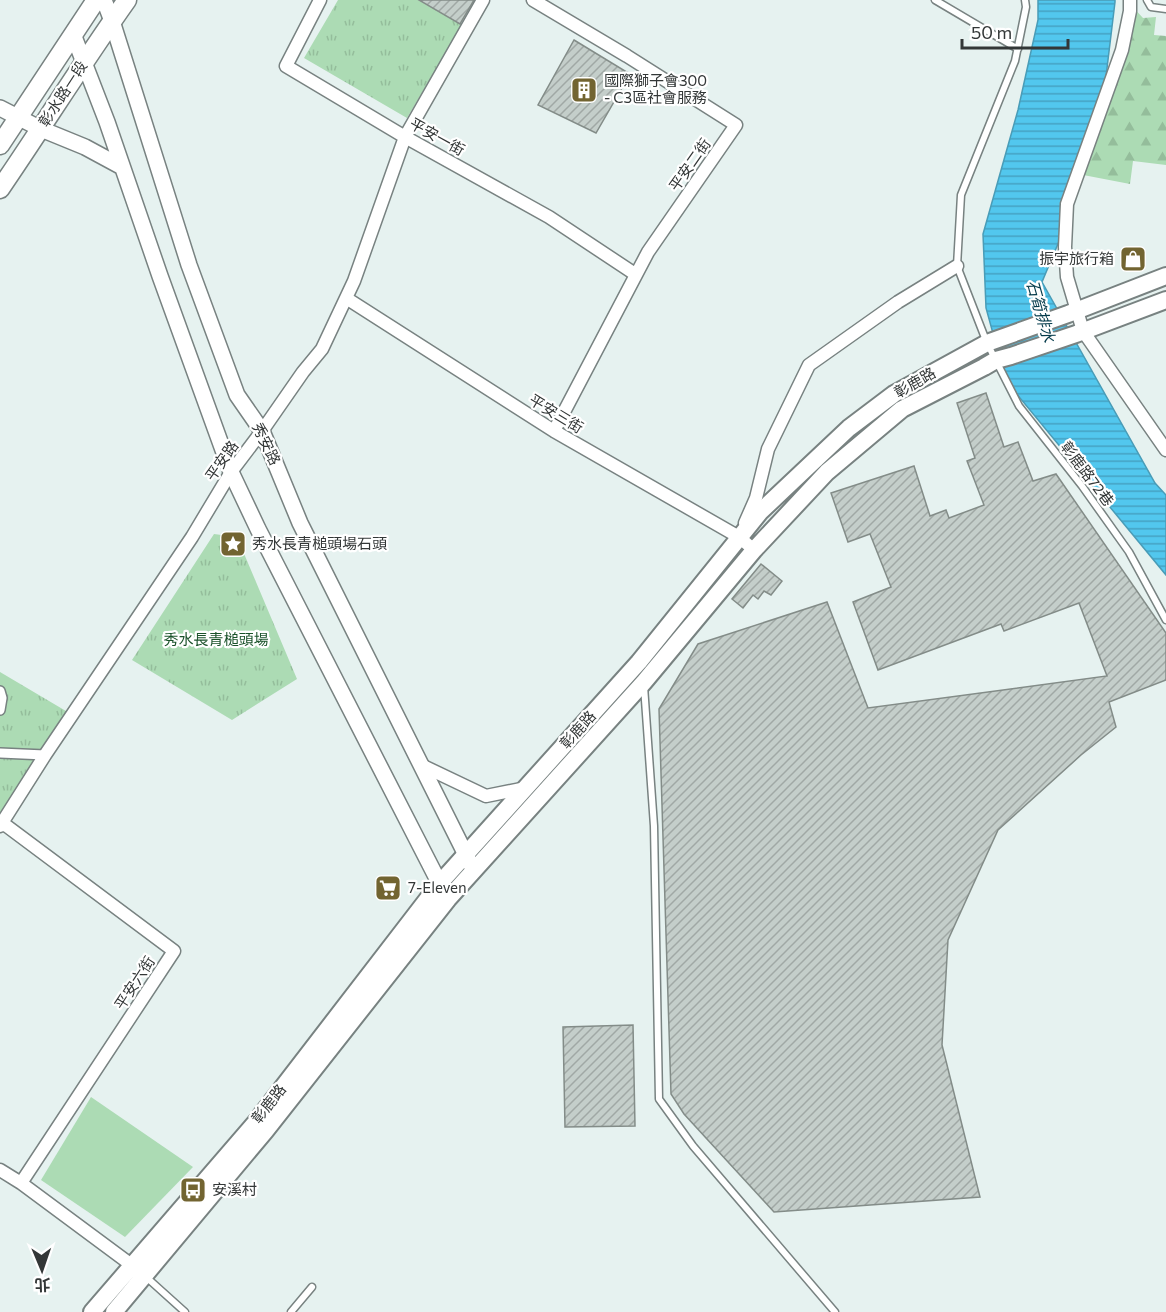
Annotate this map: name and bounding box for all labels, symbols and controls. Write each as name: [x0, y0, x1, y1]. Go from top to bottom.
scale bar: [962, 12, 1068, 50]
text: 50 m: [971, 21, 1012, 43]
street label: 彰水路一段: [34, 57, 90, 130]
place label: 國際獅子會300 - C3區社會服務: [604, 71, 707, 106]
building icon: 國際獅子會300 - C3區社會服務: [569, 75, 599, 105]
street label: 平安一街: [407, 114, 468, 159]
street label: 平安二街: [665, 135, 714, 194]
shop icon: 振宇旅行箱: [1118, 244, 1148, 274]
place label: 振宇旅行箱: [1039, 249, 1114, 267]
water label: 石筍排水: [1024, 277, 1060, 345]
street label: 彰鹿路: [891, 363, 938, 401]
street label: 平安三街: [526, 390, 587, 436]
street label: 秀安路: [249, 419, 285, 468]
street label: 平安路: [201, 437, 241, 484]
street label: 彰鹿路72巷: [1058, 438, 1118, 509]
place icon: 秀水長青槌頭場石頭: [218, 529, 248, 559]
place label: 秀水長青槌頭場石頭: [252, 534, 387, 552]
park label: 秀水長青槌頭場: [163, 630, 269, 648]
street label: 彰鹿路: [556, 707, 599, 752]
supermarket icon: 7-Eleven: [373, 873, 403, 903]
place label: 7-Eleven: [408, 878, 467, 896]
street label: 平安六街: [110, 952, 158, 1013]
street label: 彰鹿路: [247, 1080, 289, 1127]
bus stop icon: 安溪村: [178, 1175, 208, 1205]
place label: 安溪村: [212, 1180, 257, 1198]
north arrow: [12, 1240, 72, 1300]
text: 北: [34, 1276, 51, 1295]

